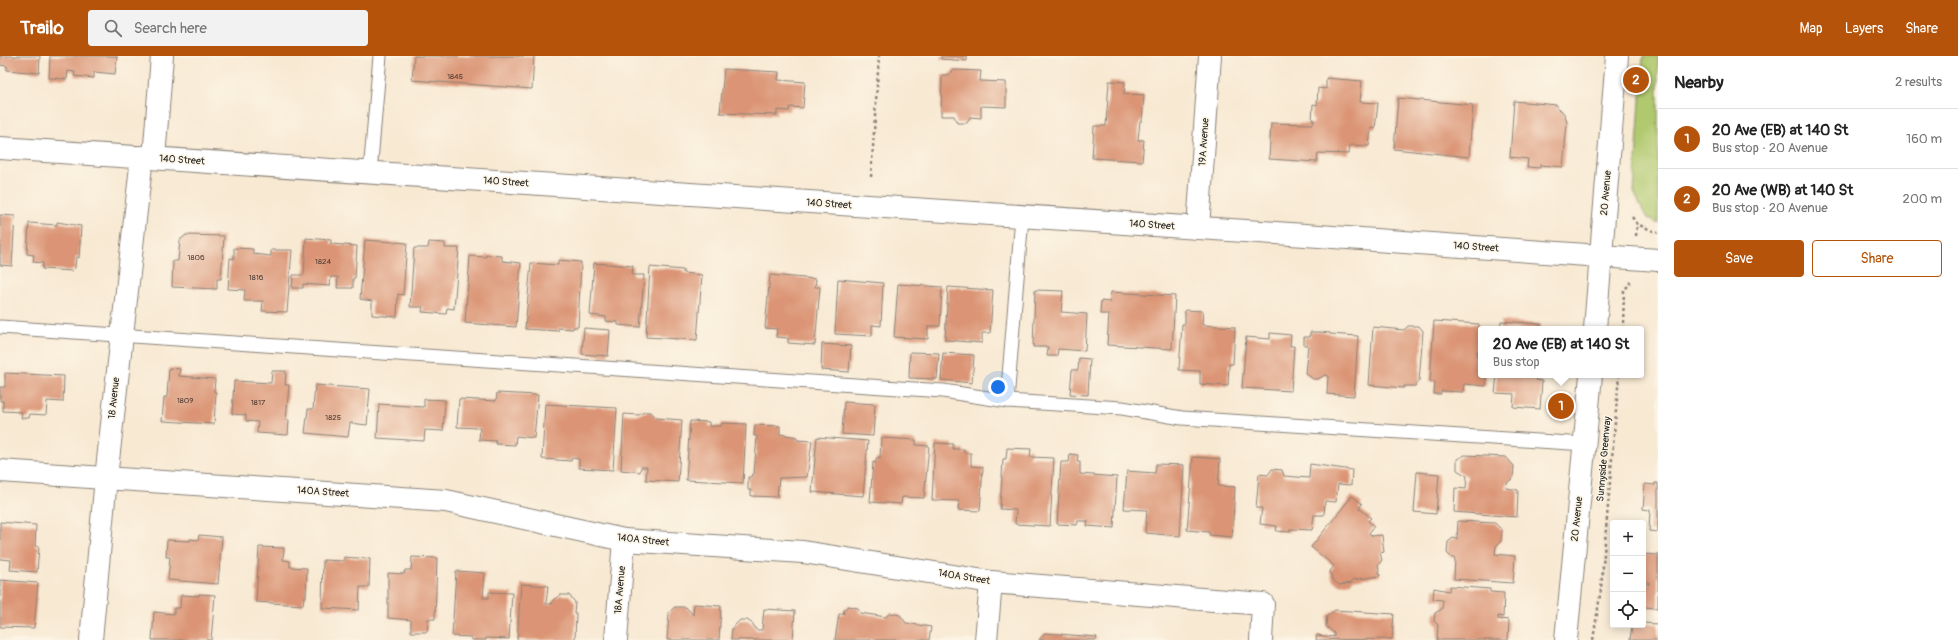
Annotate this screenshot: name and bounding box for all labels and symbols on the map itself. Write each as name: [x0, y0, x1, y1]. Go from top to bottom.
pin: 2: [1623, 65, 1649, 95]
house number: 1845: [447, 72, 463, 81]
street label: 19A Avenue: [1196, 117, 1212, 167]
street label: 140 Street: [159, 152, 206, 168]
street label: 20 Avenue: [1598, 170, 1614, 216]
street label: 140 Street: [483, 174, 530, 190]
street label: 140 Street: [806, 196, 853, 212]
street label: 140 Street: [1129, 217, 1176, 233]
street label: 140 Street: [1453, 239, 1500, 255]
house number: 1806: [187, 253, 205, 262]
house number: 1824: [315, 257, 331, 266]
house number: 1816: [249, 273, 264, 282]
street label: 18 Avenue: [106, 376, 122, 419]
your location: [988, 377, 1008, 397]
pin: 1: [1548, 391, 1574, 421]
house number: 1809: [177, 396, 193, 405]
house number: 1817: [251, 398, 266, 407]
house number: 1825: [325, 413, 341, 422]
street label: Sunnyside Greenway: [1594, 415, 1614, 502]
street label: 140A Street: [296, 484, 350, 500]
street label: 20 Avenue: [1569, 496, 1585, 542]
street label: 140A Street: [616, 531, 671, 549]
street label: 18A Avenue: [612, 565, 628, 615]
street label: 140A Street: [937, 567, 992, 587]

